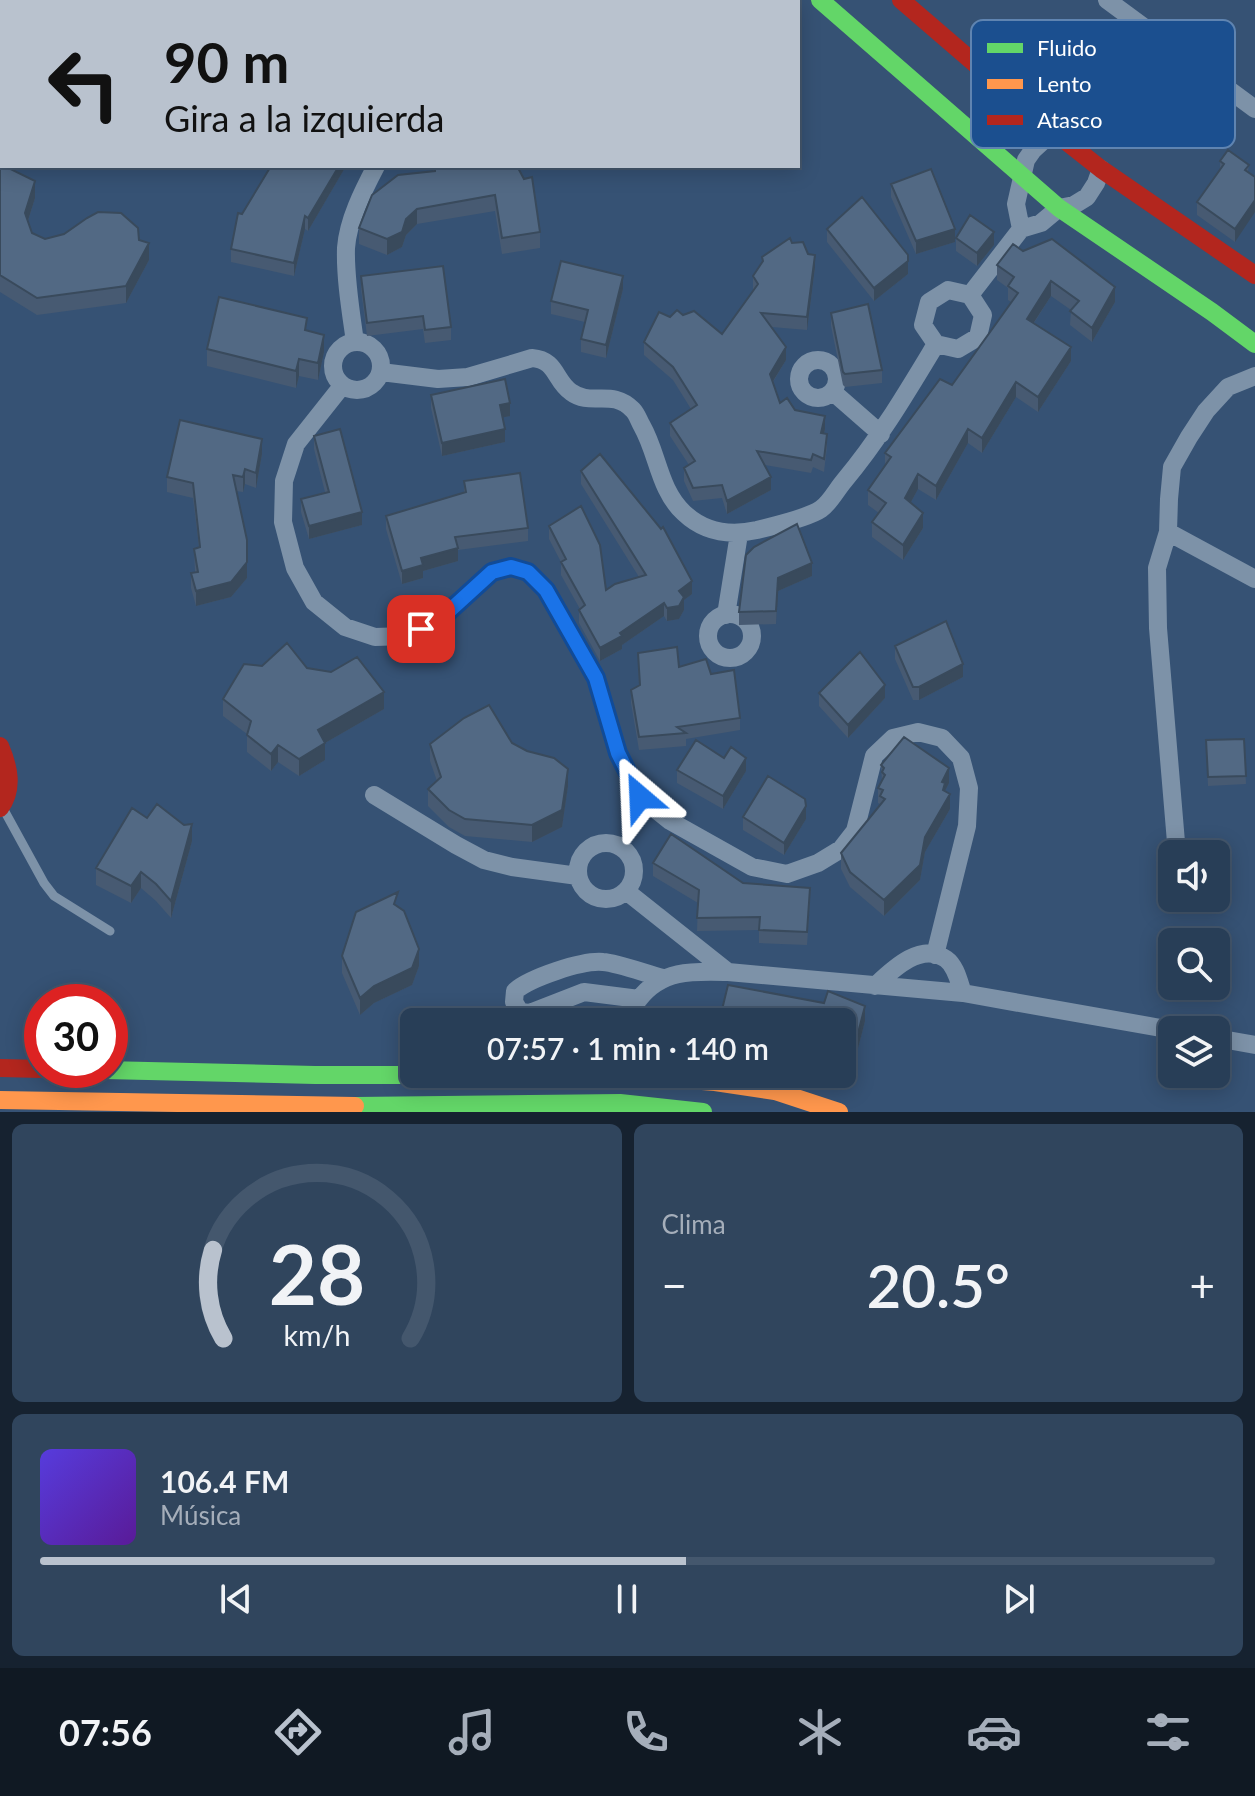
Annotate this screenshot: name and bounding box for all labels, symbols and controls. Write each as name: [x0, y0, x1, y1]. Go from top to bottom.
legend: [971, 20, 1235, 148]
text: 90 m: [164, 28, 289, 95]
icon: left: [32, 32, 136, 136]
text: Fluido: [1037, 34, 1097, 61]
text: Lento: [1037, 70, 1092, 97]
text: Gira a la izquierda: [164, 96, 444, 140]
text: Atasco: [1037, 106, 1102, 133]
pin: [387, 595, 455, 663]
icon: arrive: [399, 607, 443, 651]
position arrow: [598, 755, 682, 839]
map controls: [1158, 840, 1230, 1088]
button: sound: [1158, 840, 1230, 912]
button: search: [1158, 928, 1230, 1000]
speed limit sign: 30: [24, 984, 128, 1088]
button: layers: [1158, 1016, 1230, 1088]
text: 07:57 · 1 min · 140 m: [487, 1030, 769, 1066]
text: Clima: [662, 1208, 726, 1240]
text: 28: [269, 1223, 365, 1323]
text: 20.5°: [867, 1249, 1010, 1321]
text: −: [662, 1259, 687, 1311]
text: +: [1189, 1259, 1215, 1311]
text: km/h: [283, 1318, 350, 1352]
text: 106.4 FM: [160, 1463, 289, 1499]
text: Música: [160, 1499, 241, 1531]
icon: previous: [214, 1577, 258, 1621]
icon: pause: [605, 1577, 649, 1621]
icon: next: [997, 1577, 1041, 1621]
icon: directions: [270, 1704, 326, 1760]
icon: music: [444, 1704, 500, 1760]
icon: phone: [618, 1704, 674, 1760]
icon: climate: [792, 1704, 848, 1760]
icon: car: [966, 1704, 1022, 1760]
icon: filters: [1140, 1704, 1196, 1760]
text: 07:56: [59, 1710, 152, 1754]

